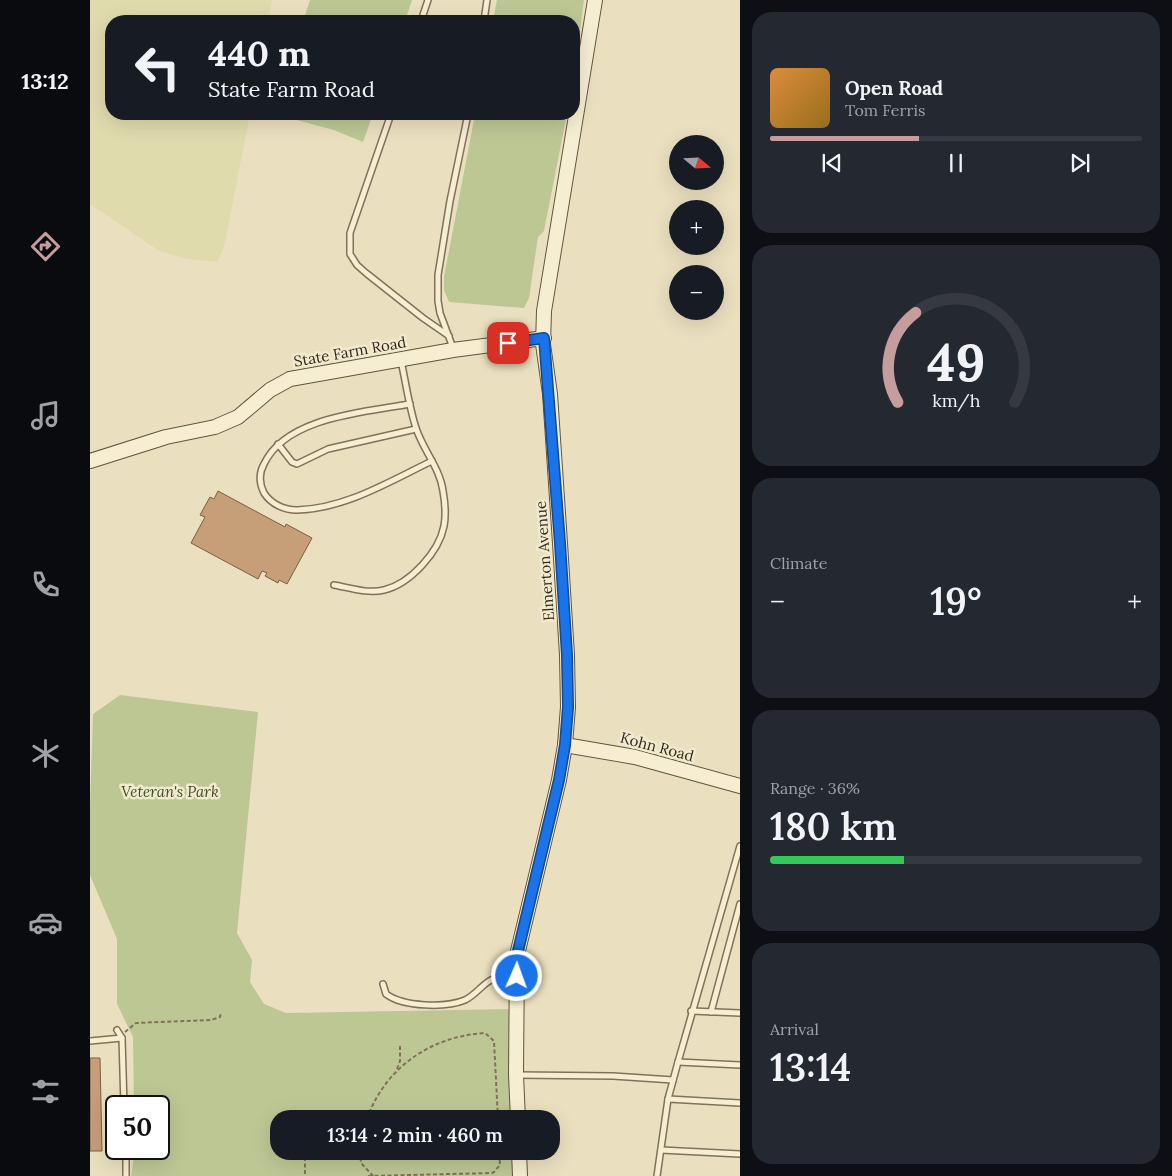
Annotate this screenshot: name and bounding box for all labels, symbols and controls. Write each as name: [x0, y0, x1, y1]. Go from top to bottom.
text: 440 m: [208, 31, 310, 76]
icon: left: [125, 35, 190, 100]
text: 13:12: [21, 67, 69, 95]
text: State Farm Road: [208, 75, 375, 103]
text: Open Road: [845, 76, 943, 100]
text: Tom Ferris: [845, 100, 925, 120]
north arrow: [669, 135, 724, 190]
map controls: [669, 135, 724, 320]
icon: previous: [818, 149, 846, 177]
icon: pause: [942, 149, 970, 177]
icon: next: [1066, 149, 1094, 177]
button: +: [669, 200, 724, 255]
icon: directions: [28, 229, 63, 264]
button: −: [669, 265, 724, 320]
pin: [487, 322, 529, 364]
icon: arrive: [494, 329, 522, 357]
text: 49: [927, 329, 985, 395]
street label: State Farm Road: [292, 332, 408, 371]
text: km/h: [932, 389, 980, 412]
icon: music: [28, 398, 63, 433]
street label: Elmerton Avenue: [531, 500, 558, 622]
text: Climate: [770, 553, 827, 573]
icon: phone: [28, 567, 63, 602]
text: 19°: [930, 577, 982, 625]
text: −: [770, 584, 785, 620]
text: +: [1127, 584, 1142, 620]
street label: Kohn Road: [618, 728, 696, 765]
icon: climate: [28, 736, 63, 771]
text: Range · 36%: [770, 778, 860, 798]
park label: Veteran's Park: [121, 782, 219, 801]
text: 180 km: [770, 802, 897, 850]
icon: car: [28, 905, 63, 940]
position arrow: [490, 949, 542, 1001]
text: Arrival: [770, 1019, 819, 1039]
text: 13:14: [770, 1043, 851, 1091]
icon: filters: [28, 1074, 63, 1109]
speed limit sign: 50: [105, 1095, 170, 1160]
text: 13:14 · 2 min · 460 m: [327, 1123, 503, 1147]

